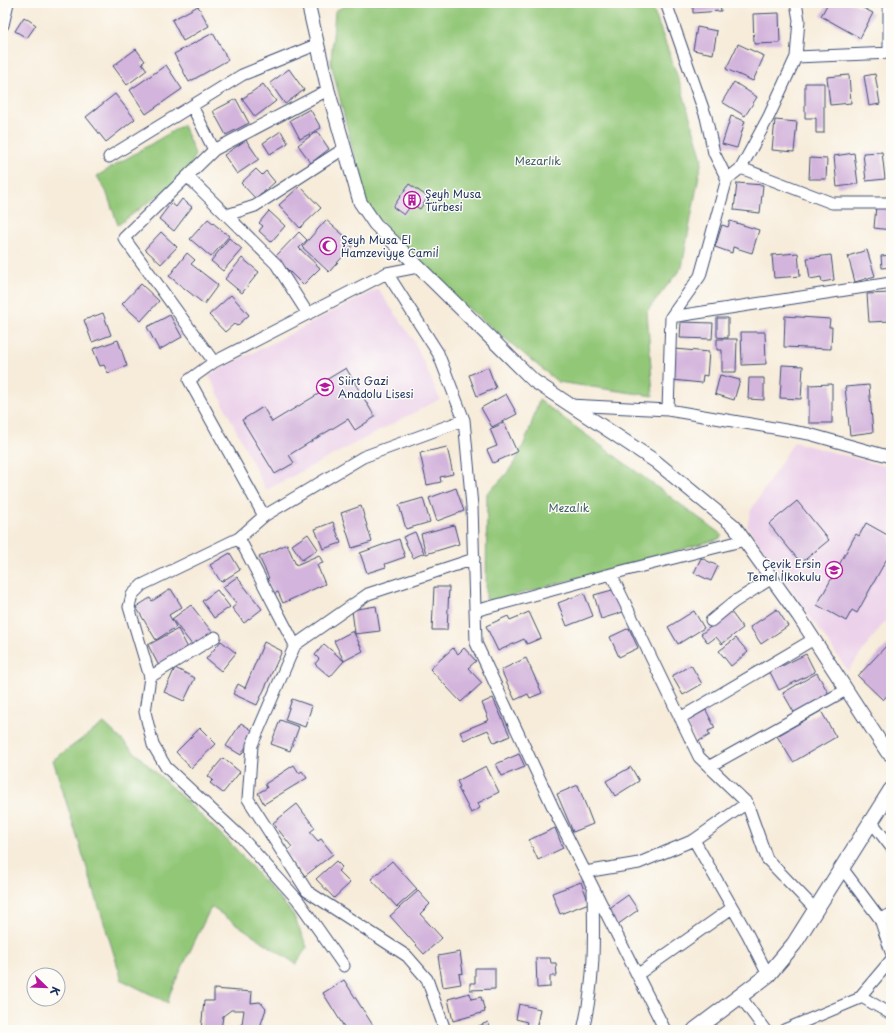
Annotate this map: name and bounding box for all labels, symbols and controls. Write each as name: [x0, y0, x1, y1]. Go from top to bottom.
park label: Mezarlık: [515, 152, 561, 169]
place label: Şeyh Musa Türbesi: [425, 185, 481, 215]
building icon: Şeyh Musa Türbesi: [402, 190, 422, 210]
place label: Şeyh Musa El Hamzeviyye Camiİ: [341, 231, 439, 261]
mosque icon: Şeyh Musa El Hamzeviyye Camiİ: [318, 236, 338, 256]
place label: Siirt Gazi Anadolu Lisesi: [338, 372, 414, 402]
school or university icon: Siirt Gazi Anadolu Lisesi: [315, 377, 335, 397]
park label: Mezalık: [548, 499, 590, 516]
place label: Çevik Ersin Temel İlkokulu: [747, 555, 821, 585]
school or university icon: Çevik Ersin Temel İlkokulu: [824, 560, 844, 580]
north arrow: [26, 967, 66, 1007]
text: K: [46, 984, 65, 998]

